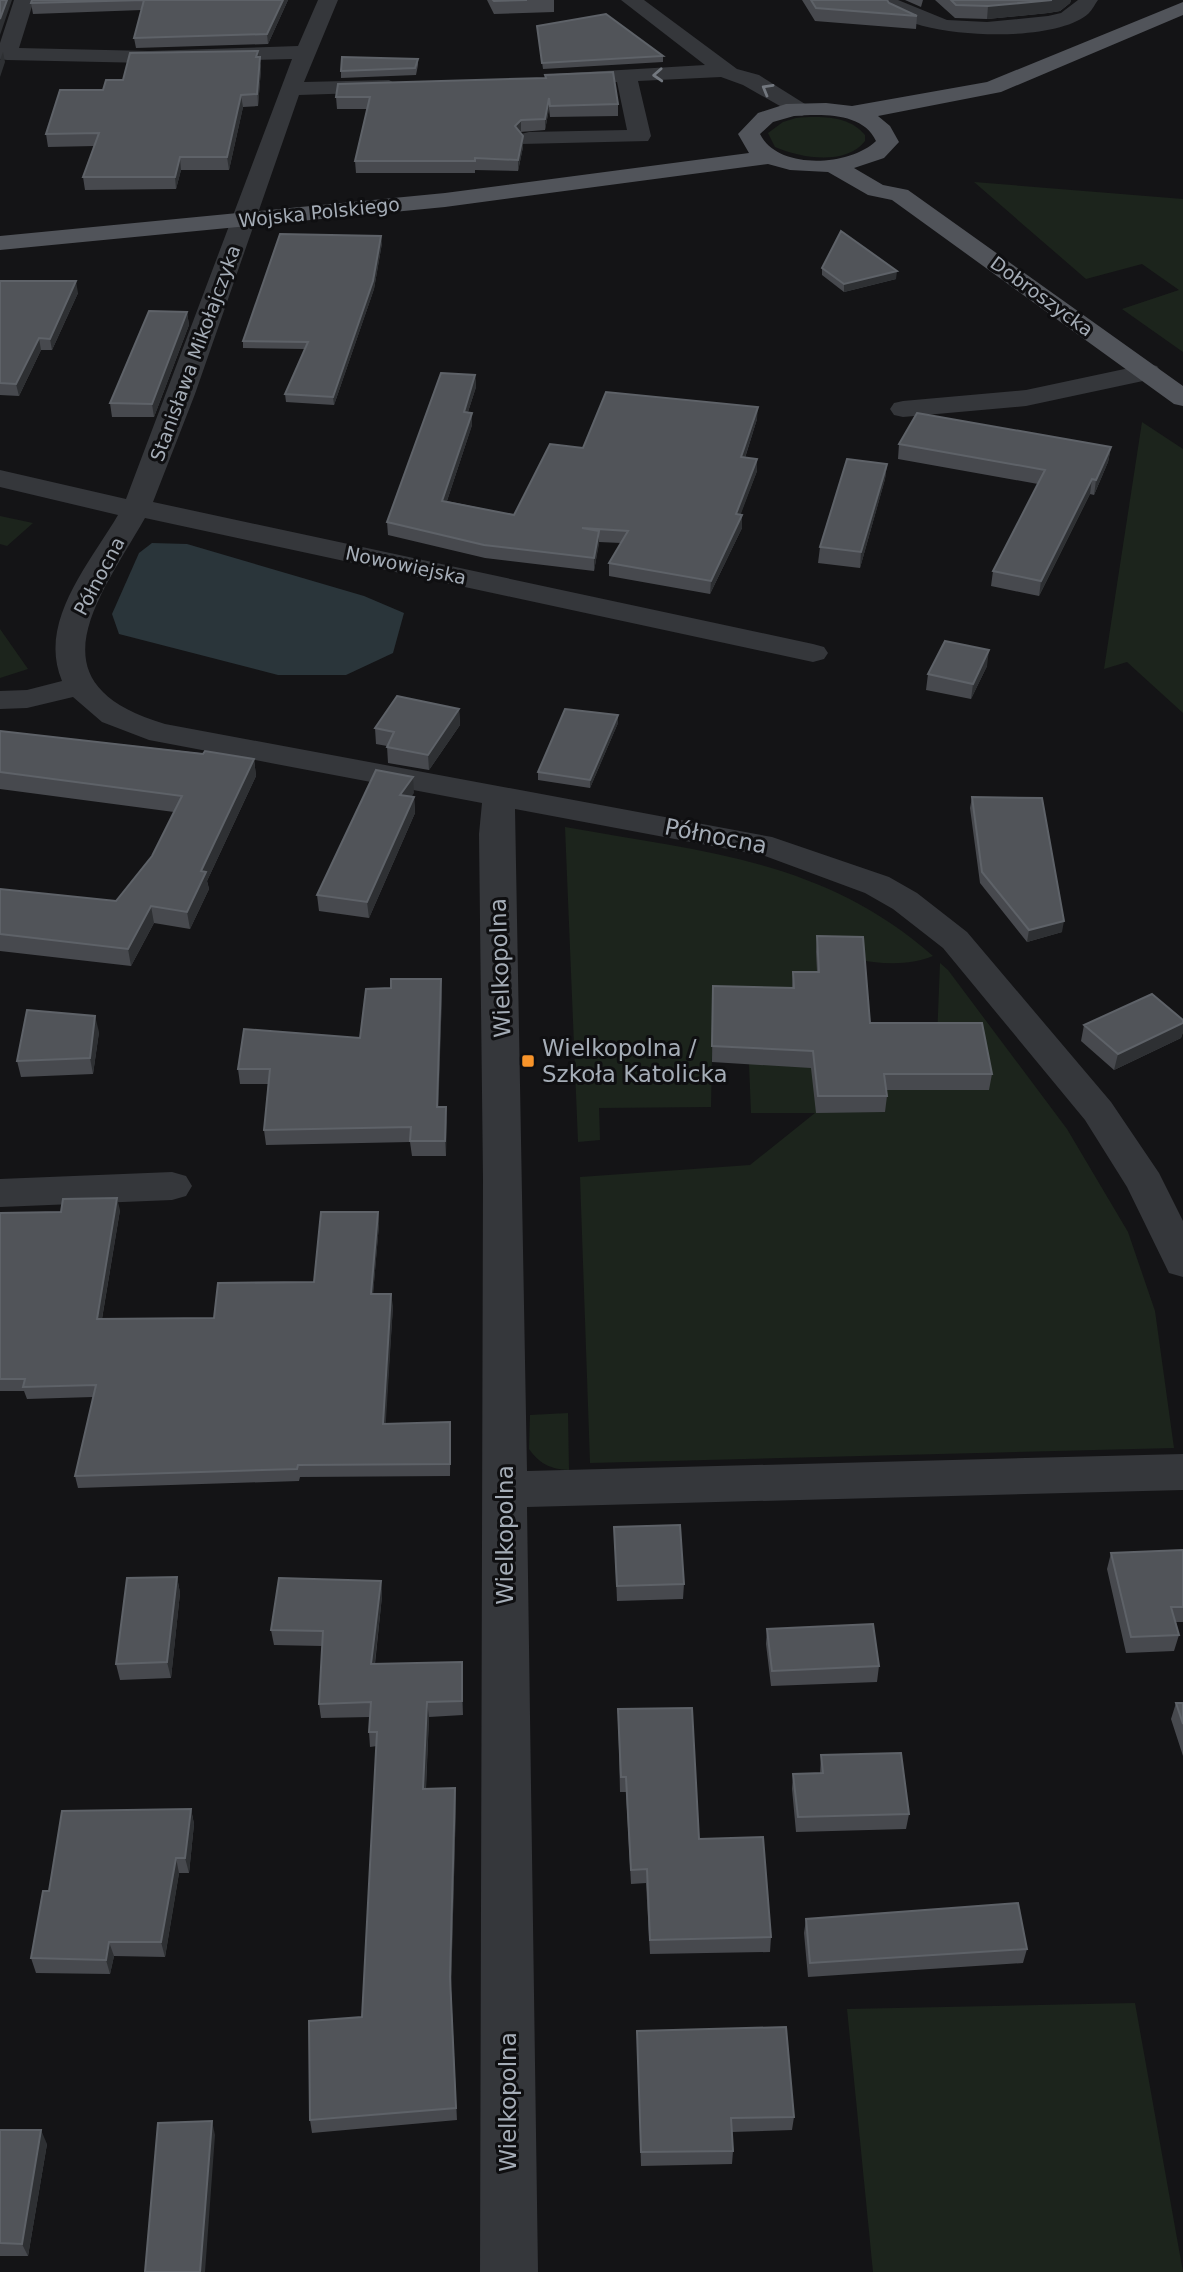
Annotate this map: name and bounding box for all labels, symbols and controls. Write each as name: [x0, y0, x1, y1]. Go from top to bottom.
one-way arrow: [653, 68, 664, 83]
one-way arrow: [761, 84, 774, 97]
street label: Wojska Polskiego: [237, 193, 401, 231]
street label: Stanisława Mikołajczyka: [146, 242, 244, 464]
street label: Dobroszycka: [987, 251, 1097, 341]
street label: Północna: [69, 533, 129, 619]
street label: Nowowiejska: [344, 541, 468, 589]
street label: Północna: [663, 813, 769, 859]
street label: Wielkopolna: [485, 898, 515, 1038]
place label: Wielkopolna / Szkoła Katolicka: [542, 1035, 727, 1087]
marker: Wielkopolna / Szkoła Katolicka: [520, 1053, 536, 1069]
street label: Wielkopolna: [492, 1465, 518, 1605]
street label: Wielkopolna: [495, 2032, 521, 2172]

